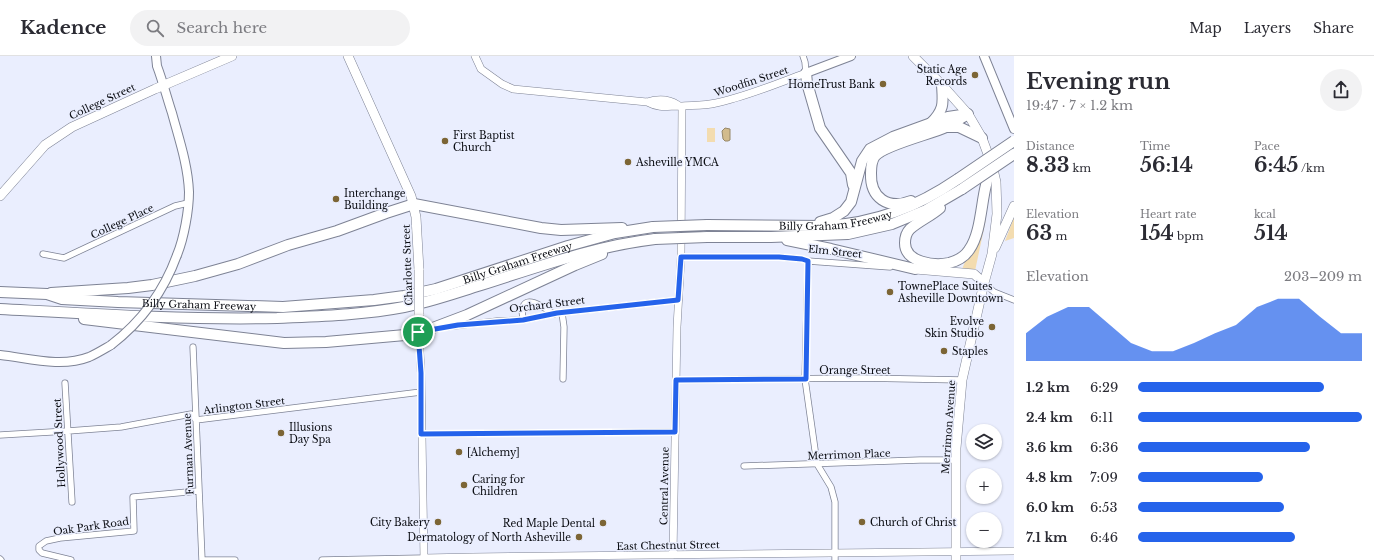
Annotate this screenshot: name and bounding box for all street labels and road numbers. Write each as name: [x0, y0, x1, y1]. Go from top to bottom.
street label: Woodfin Street: [712, 63, 790, 100]
street label: College Street: [67, 80, 138, 122]
street label: College Place: [89, 201, 156, 242]
street label: Billy Graham Freeway: [779, 207, 895, 233]
street label: Charlotte Street: [400, 224, 415, 306]
street label: Billy Graham Freeway: [461, 239, 574, 287]
street label: Elm Street: [807, 242, 863, 261]
street label: Orchard Street: [508, 293, 586, 316]
street label: Billy Graham Freeway: [142, 297, 257, 313]
street label: Orange Street: [819, 364, 891, 377]
street label: Merrimon Avenue: [939, 379, 958, 474]
street label: Arlington Street: [201, 394, 286, 417]
street label: Hollywood Street: [51, 398, 68, 488]
street label: Furman Avenue: [181, 413, 196, 495]
street label: Central Avenue: [657, 446, 672, 525]
street label: Merrimon Place: [807, 447, 891, 462]
street label: Oak Park Road: [52, 515, 130, 538]
street label: East Chestnut Street: [616, 538, 720, 553]

